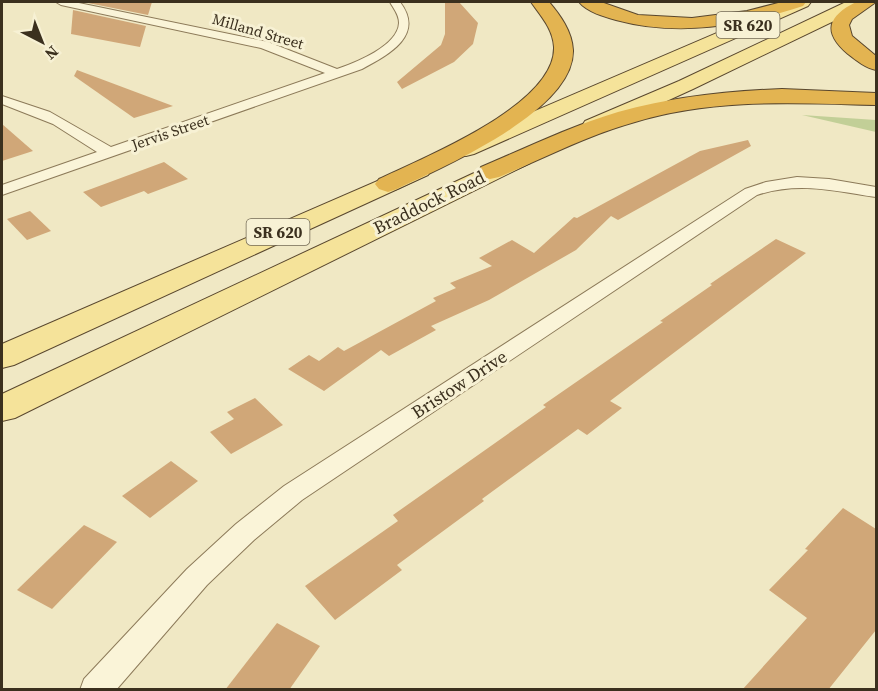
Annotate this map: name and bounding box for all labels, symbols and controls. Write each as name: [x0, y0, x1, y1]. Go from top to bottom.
street label: Milland Street: [210, 8, 306, 54]
north arrow: [12, 12, 72, 72]
road number: SR 620: [716, 12, 780, 38]
text: N: [40, 41, 64, 65]
street label: Jervis Street: [128, 109, 211, 155]
street label: Braddock Road: [369, 164, 489, 240]
road number: SR 620: [246, 219, 310, 245]
street label: Bristow Drive: [406, 344, 512, 424]

